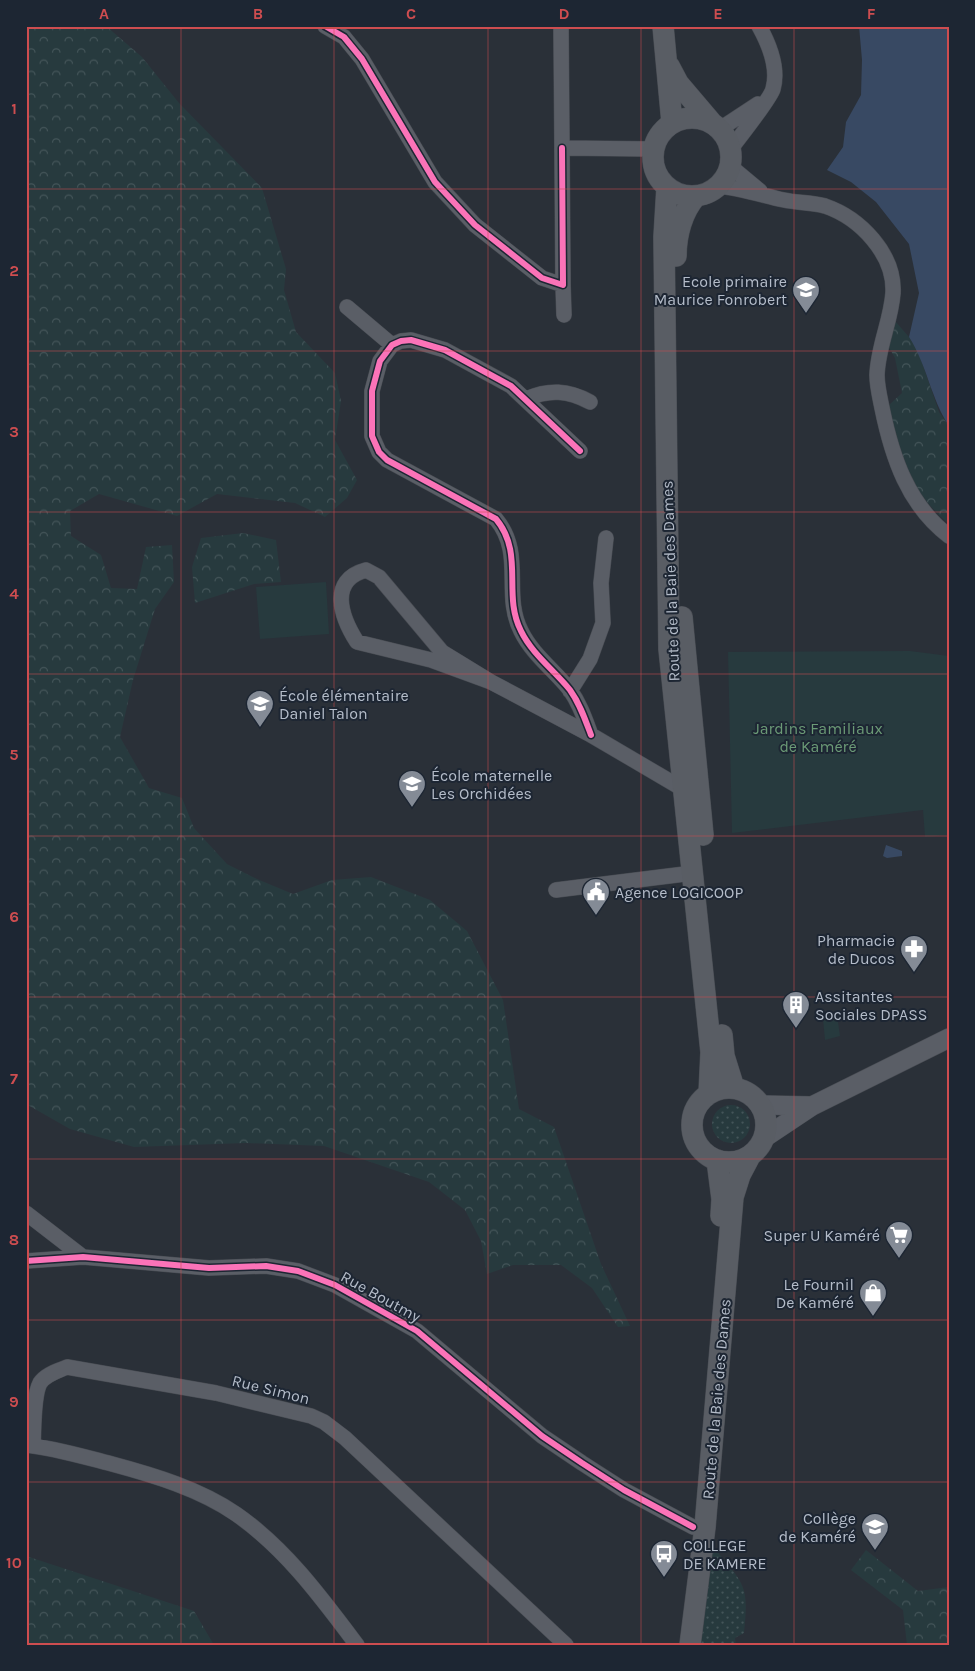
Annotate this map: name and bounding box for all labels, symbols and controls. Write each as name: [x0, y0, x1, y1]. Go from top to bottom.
text: A: [99, 4, 109, 23]
text: B: [253, 4, 263, 23]
text: C: [406, 4, 416, 23]
text: D: [559, 4, 570, 23]
text: E: [713, 4, 723, 23]
text: F: [867, 4, 876, 23]
text: 1: [11, 99, 17, 118]
text: 2: [9, 261, 19, 280]
place label: Ecole primaire Maurice Fonrobert: [654, 272, 787, 309]
school or university icon: Ecole primaire Maurice Fonrobert: [791, 275, 821, 314]
text: 3: [9, 422, 19, 441]
street label: Route de la Baie des Dames: [657, 480, 684, 682]
text: 4: [9, 584, 19, 603]
place label: École élémentaire Daniel Talon: [279, 686, 409, 723]
school or university icon: École élémentaire Daniel Talon: [245, 689, 275, 728]
park label: Jardins Familiaux de Kaméré: [753, 719, 883, 756]
text: 5: [9, 745, 19, 764]
place label: École maternelle Les Orchidées: [431, 766, 552, 803]
school or university icon: École maternelle Les Orchidées: [397, 769, 427, 808]
public building icon: Agence LOGICOOP: [581, 877, 611, 916]
place label: Agence LOGICOOP: [615, 883, 743, 902]
text: 6: [9, 907, 19, 926]
place label: Pharmacie de Ducos: [817, 931, 895, 968]
pharmacy icon: Pharmacie de Ducos: [899, 934, 929, 973]
place label: Assitantes Sociales DPASS: [815, 987, 927, 1024]
building icon: Assitantes Sociales DPASS: [781, 990, 811, 1029]
text: 7: [10, 1069, 18, 1088]
supermarket icon: Super U Kaméré: [884, 1220, 914, 1259]
place label: Super U Kaméré: [764, 1226, 880, 1245]
text: 8: [9, 1230, 19, 1249]
street label: Rue Boutmy: [338, 1267, 424, 1326]
place label: Le Fournil De Kaméré: [776, 1275, 854, 1312]
shop icon: Le Fournil De Kaméré: [858, 1278, 888, 1317]
street label: Route de la Baie des Dames: [698, 1298, 735, 1500]
street label: Rue Simon: [230, 1371, 312, 1408]
text: 9: [9, 1392, 19, 1411]
place label: Collège de Kaméré: [779, 1509, 856, 1546]
school or university icon: Collège de Kaméré: [860, 1512, 890, 1551]
place label: COLLEGE DE KAMERE: [683, 1536, 767, 1573]
bus stop icon: COLLEGE DE KAMERE: [649, 1539, 679, 1578]
text: 10: [6, 1553, 22, 1572]

